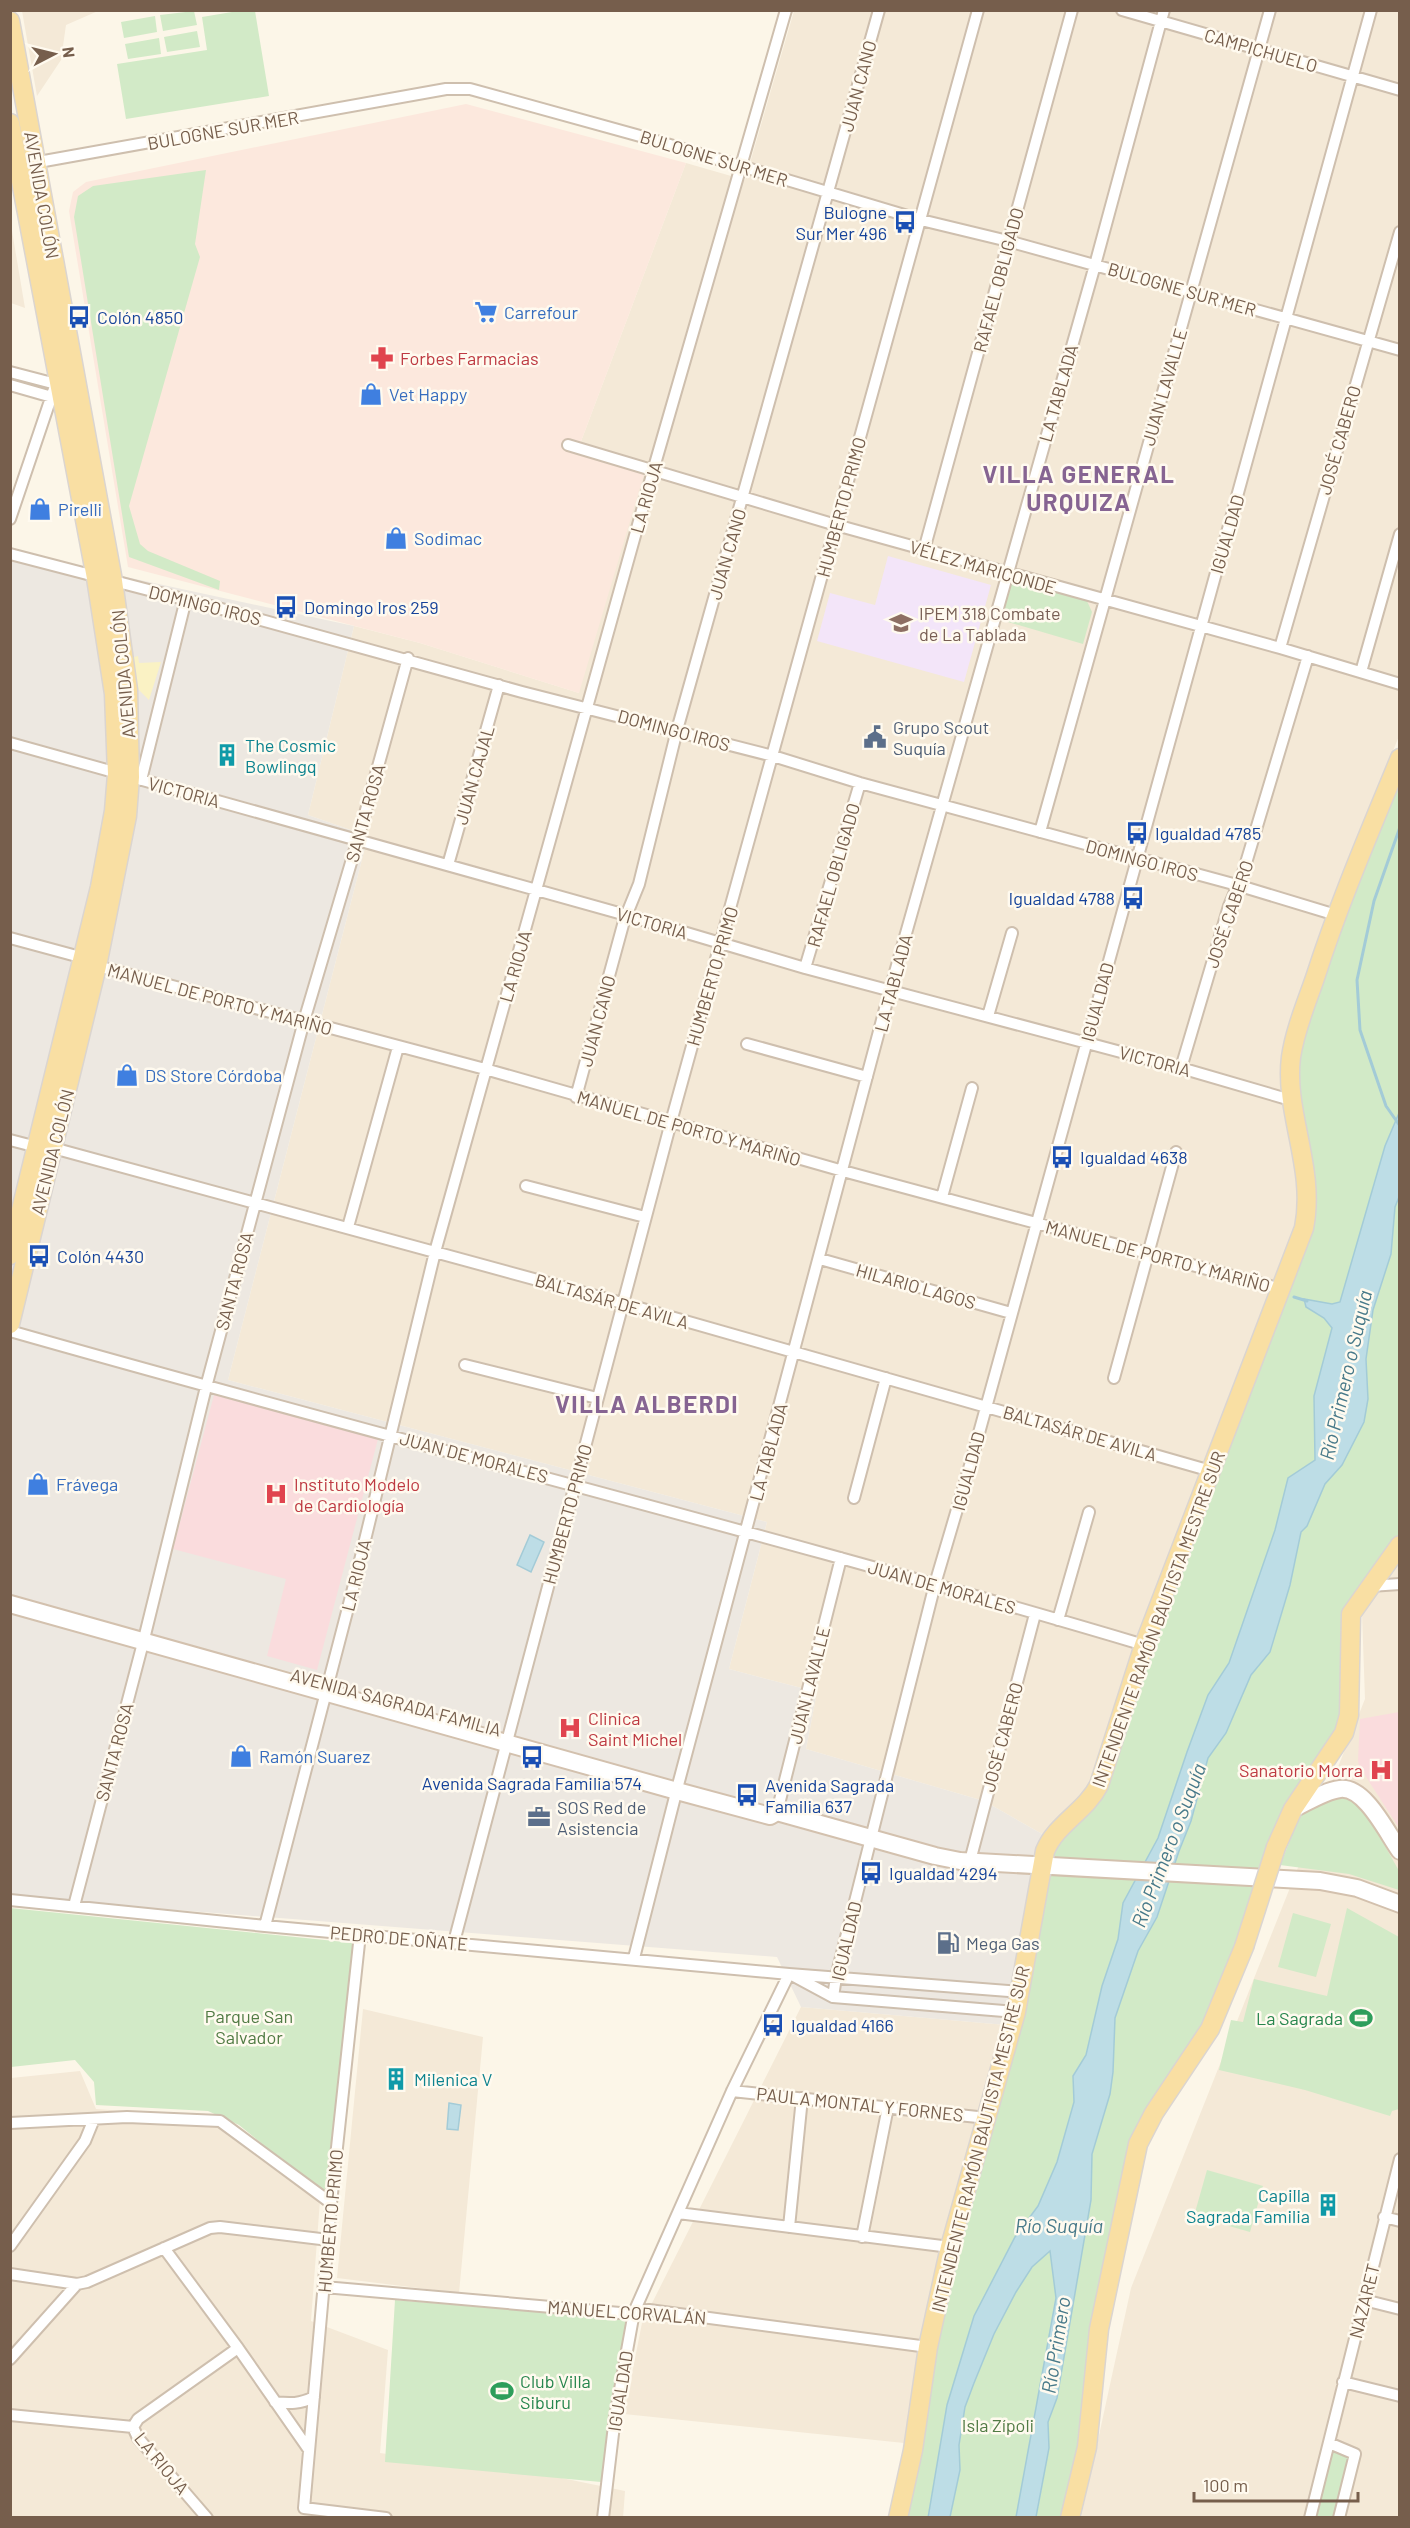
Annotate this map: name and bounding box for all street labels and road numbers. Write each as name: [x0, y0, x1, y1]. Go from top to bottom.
street label: CAMPICHUELO: [1202, 23, 1320, 77]
street label: JUAN CANO: [835, 38, 881, 134]
street label: BULOGNE SUR MER: [146, 106, 300, 154]
street label: BULOGNE SUR MER: [637, 125, 791, 191]
street label: AVENIDA COLÓN: [20, 130, 64, 260]
street label: RAFAEL OBLIGADO: [968, 205, 1028, 355]
street label: BULOGNE SUR MER: [1105, 257, 1259, 321]
street label: JUAN LAVALLE: [1137, 326, 1191, 448]
street label: LA TABLADA: [1034, 342, 1082, 444]
street label: JOSÉ CABERO: [1313, 383, 1365, 497]
street label: HUMBERTO PRIMO: [812, 435, 870, 579]
street label: LA RIOJA: [625, 458, 667, 536]
street label: IGUALDAD: [1205, 492, 1249, 576]
street label: JUAN CANO: [703, 506, 751, 602]
street label: VÉLEZ MARICONDE: [907, 536, 1059, 598]
street label: DOMINGO IROS: [146, 580, 264, 630]
street label: AVENIDA COLÓN: [106, 609, 140, 739]
street label: DOMINGO IROS: [616, 704, 732, 756]
street label: JUAN CAJAL: [449, 723, 499, 827]
street label: SANTA ROSA: [341, 761, 390, 865]
street label: VICTORIA: [146, 772, 222, 812]
street label: RAFAEL OBLIGADO: [802, 800, 864, 950]
street label: DOMINGO IROS: [1084, 834, 1200, 886]
street label: JOSÉ CABERO: [1200, 857, 1258, 971]
street label: VICTORIA: [614, 902, 690, 944]
street label: HUMBERTO PRIMO: [682, 904, 742, 1048]
street label: LA RIOJA: [494, 927, 536, 1005]
street label: LA TABLADA: [869, 932, 917, 1034]
street label: MANUEL DE PORTO Y MARIÑO: [105, 958, 335, 1040]
street label: IGUALDAD: [1076, 960, 1118, 1044]
street label: JUAN CANO: [574, 973, 620, 1069]
street label: VICTORIA: [1117, 1041, 1193, 1081]
street label: MANUEL DE PORTO Y MARIÑO: [575, 1086, 803, 1170]
street label: AVENIDA COLÓN: [26, 1087, 78, 1217]
street label: MANUEL DE PORTO Y MARIÑO: [1043, 1215, 1273, 1297]
street label: SANTA ROSA: [210, 1229, 258, 1333]
street label: HILARIO LAGOS: [854, 1258, 978, 1314]
street label: BALTASÁR DE AVILA: [533, 1269, 691, 1333]
street label: LA TABLADA: [744, 1401, 792, 1503]
street label: BALTASÁR DE AVILA: [1001, 1401, 1159, 1465]
street label: JUAN DE MORALES: [397, 1427, 551, 1487]
street label: IGUALDAD: [947, 1429, 989, 1513]
street label: HUMBERTO PRIMO: [538, 1442, 596, 1586]
street label: INTENDENTE RAMÓN BAUTISTA MESTRE SUR: [1087, 1448, 1229, 1790]
street label: LA RIOJA: [336, 1536, 376, 1614]
street label: JUAN DE MORALES: [866, 1555, 1018, 1619]
street label: JUAN LAVALLE: [784, 1624, 834, 1746]
street label: AVENIDA SAGRADA FAMILIA: [288, 1663, 504, 1741]
street label: JOSÉ CABERO: [977, 1680, 1027, 1794]
street label: SANTA ROSA: [90, 1700, 138, 1804]
street label: IGUALDAD: [826, 1899, 866, 1983]
street label: PEDRO DE OÑATE: [329, 1921, 469, 1955]
street label: INTENDENTE RAMÓN BAUTISTA MESTRE SUR: [926, 1964, 1034, 2314]
street label: PAULA MONTAL Y FORNES: [755, 2082, 965, 2126]
street label: HUMBERTO PRIMO: [313, 2148, 347, 2294]
street label: NAZARET: [1344, 2261, 1384, 2341]
street label: MANUEL CORVALÁN: [547, 2295, 707, 2329]
street label: IGUALDAD: [603, 2349, 637, 2433]
street label: LA RIOJA: [130, 2427, 194, 2499]

